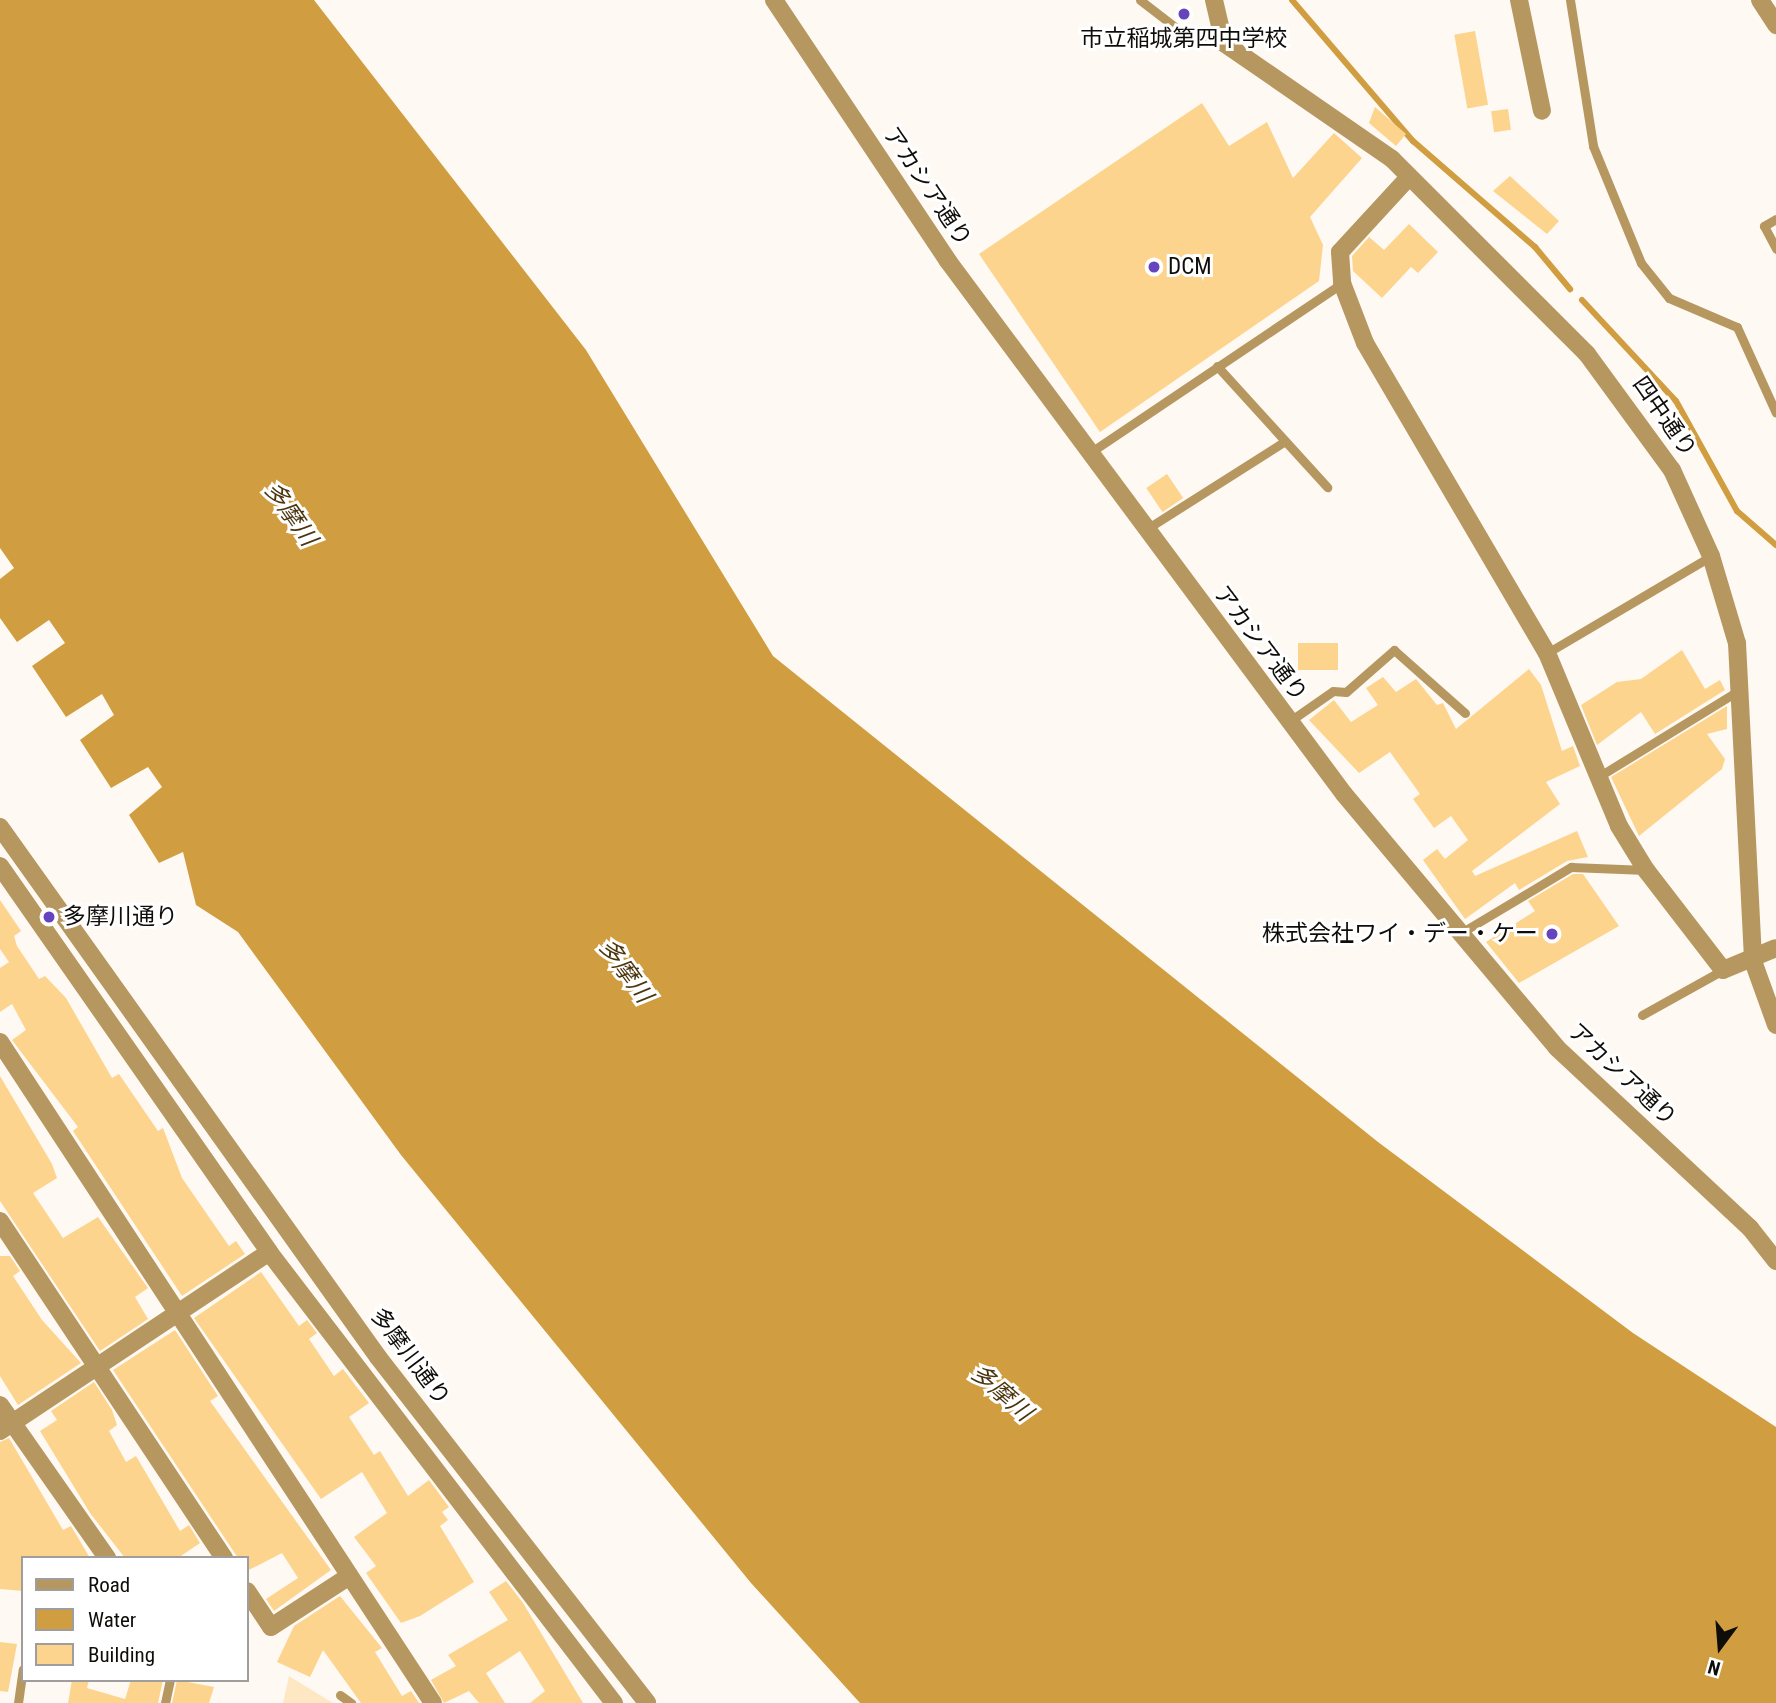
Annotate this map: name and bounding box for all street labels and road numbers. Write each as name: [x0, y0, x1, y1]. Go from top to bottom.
street label: アカシア通り: [877, 122, 977, 252]
street label: 四中通り: [1626, 371, 1702, 463]
street label: アカシア通り: [1207, 581, 1313, 707]
street label: アカシア通り: [1562, 1018, 1682, 1132]
street label: 多摩川通り: [364, 1303, 456, 1411]

